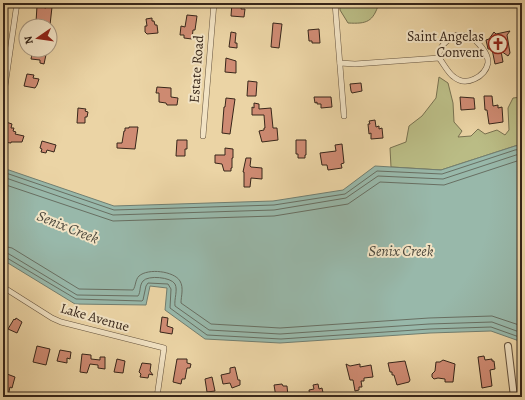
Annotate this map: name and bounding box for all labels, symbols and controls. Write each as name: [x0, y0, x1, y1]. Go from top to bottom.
north arrow: [18, 18, 58, 58]
place label: Saint Angelas Convent: [407, 27, 484, 62]
church icon: Saint Angelas Convent: [487, 33, 509, 55]
street label: Estate Road: [185, 34, 208, 104]
text: N: [21, 35, 37, 46]
water label: Senix Creek: [34, 206, 102, 249]
water label: Senix Creek: [369, 241, 434, 261]
street label: Lake Avenue: [58, 299, 132, 336]

